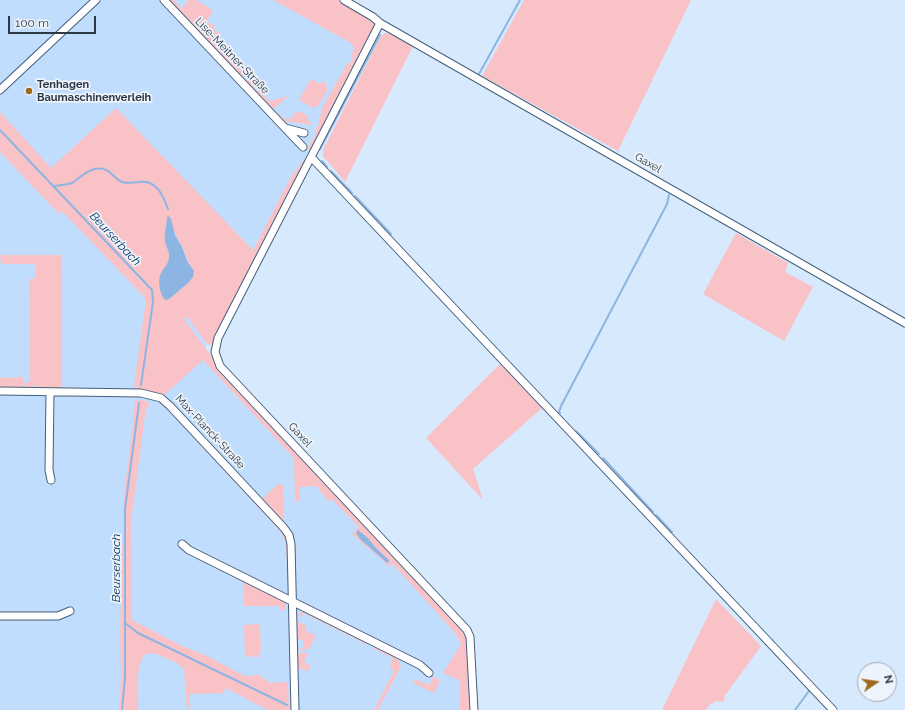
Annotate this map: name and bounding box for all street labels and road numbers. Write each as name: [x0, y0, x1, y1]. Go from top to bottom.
street label: Lise-Meitner-Straße: [192, 15, 272, 97]
street label: Gaxel: [632, 150, 664, 176]
street label: Max-Planck-Straße: [172, 392, 248, 472]
street label: Gaxel: [285, 420, 315, 450]

